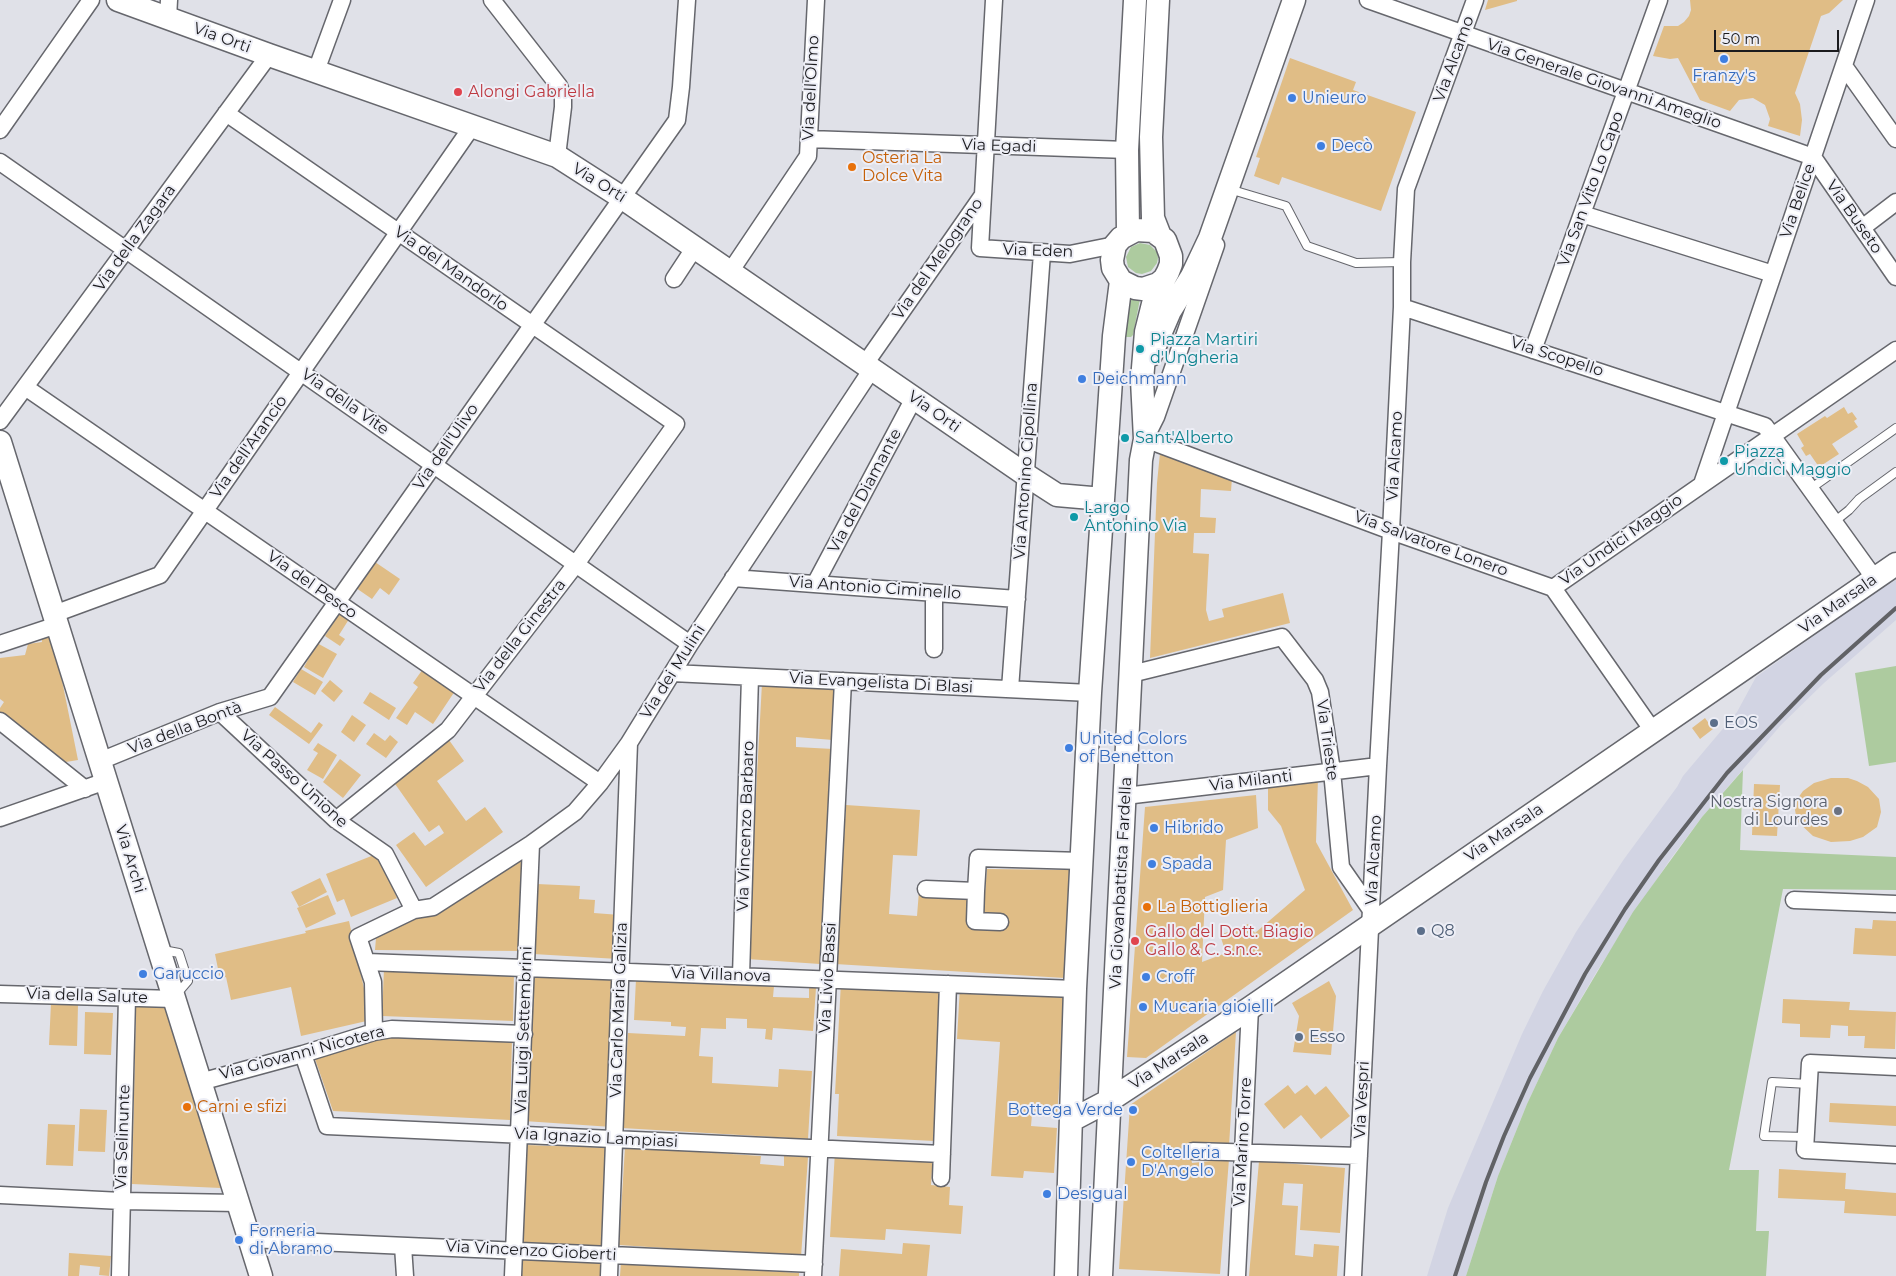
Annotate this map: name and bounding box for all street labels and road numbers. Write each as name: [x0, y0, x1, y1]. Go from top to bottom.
street label: Via Alcamo: [1430, 13, 1478, 105]
street label: Via Orti: [191, 19, 253, 57]
street label: Via dell'Olmo: [799, 35, 823, 141]
street label: Via Generale Giovanni Ameglio: [1484, 35, 1724, 133]
street label: Via San Vito Lo Capo: [1554, 109, 1628, 269]
street label: Via Egadi: [961, 135, 1037, 157]
street label: Via Orti: [569, 159, 629, 207]
street label: Via Belice: [1776, 161, 1820, 241]
street label: Via Buseto: [1822, 177, 1886, 257]
street label: Via della Zagara: [90, 181, 180, 295]
street label: Via del Melograno: [889, 194, 987, 324]
street label: Via del Mandorlo: [390, 222, 512, 316]
street label: Via Eden: [1002, 240, 1074, 262]
street label: Via Scopello: [1508, 333, 1606, 381]
street label: Via della Vite: [298, 365, 392, 439]
street label: Via Antonino Cipollina: [1010, 382, 1042, 560]
street label: Via Orti: [904, 387, 964, 437]
street label: Via dell'Arancio: [206, 392, 292, 502]
street label: Via dell'Ulivo: [409, 400, 483, 494]
street label: Via Alcamo: [1383, 411, 1407, 501]
street label: Via del Diamante: [824, 426, 906, 556]
street label: Via Undici Maggio: [1556, 490, 1686, 590]
street label: Via Salvatore Lonero: [1351, 507, 1511, 581]
street label: Via del Pesco: [263, 547, 361, 623]
street label: Via Marsala: [1795, 570, 1881, 638]
street label: Via Antonio Ciminello: [788, 572, 962, 604]
street label: Via della Ginestra: [470, 576, 570, 696]
street label: Via dei Mulini: [636, 621, 710, 723]
street label: Via Evangelista Di Blasi: [788, 669, 974, 697]
street label: Via della Bontà: [125, 698, 245, 758]
street label: Via Trieste: [1312, 698, 1342, 782]
street label: Via Passo Unione: [236, 726, 352, 832]
street label: Via Vincenzo Barbaro: [733, 740, 759, 912]
street label: Via Milanti: [1208, 766, 1294, 796]
street label: Via Giovanbattista Fardella: [1106, 776, 1136, 990]
street label: Via Marsala: [1461, 800, 1547, 866]
street label: Via Alcamo: [1362, 815, 1386, 905]
street label: Via Archi: [111, 822, 149, 896]
street label: Via Carlo Maria Galizia: [606, 922, 632, 1098]
street label: Via Livio Bassi: [816, 922, 840, 1034]
street label: Via Luigi Settembrini: [511, 946, 537, 1114]
street label: Via Villanova: [670, 964, 772, 986]
street label: Via della Salute: [26, 984, 148, 1008]
street label: Via Giovanni Nicotera: [217, 1022, 387, 1084]
street label: Via Marsala: [1126, 1028, 1212, 1094]
street label: Via Vespri: [1350, 1061, 1374, 1139]
street label: Via Marino Torre: [1230, 1077, 1256, 1207]
street label: Via Selinunte: [112, 1084, 134, 1190]
street label: Via Ignazio Lampiasi: [514, 1124, 678, 1152]
street label: Via Vincenzo Gioberti: [445, 1237, 617, 1265]

